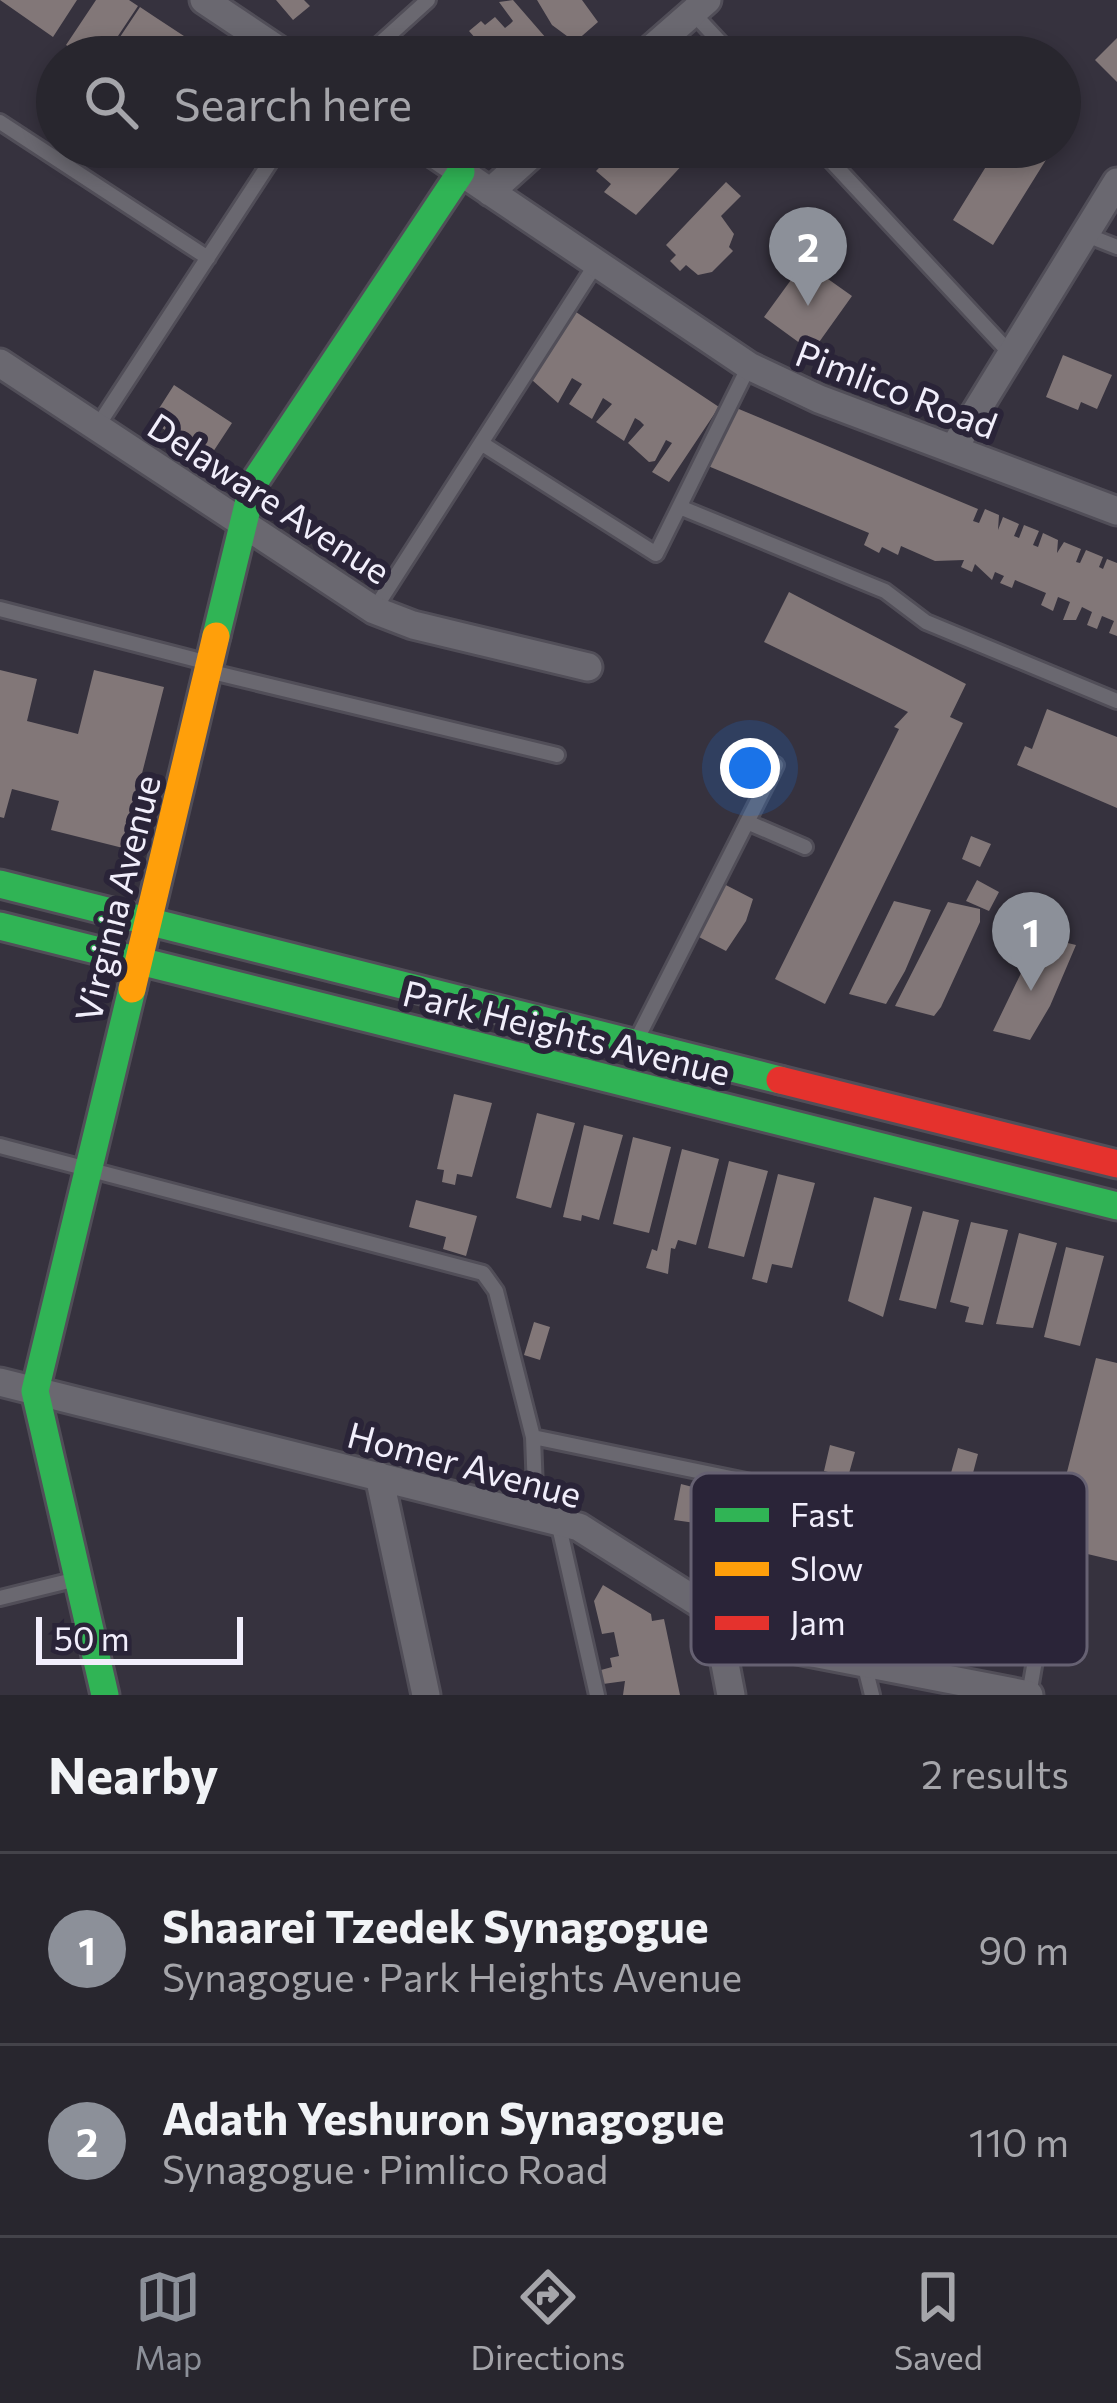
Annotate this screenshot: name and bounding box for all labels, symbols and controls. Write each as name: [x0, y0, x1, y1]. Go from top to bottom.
search box: [36, 36, 1081, 168]
icon: search: [78, 69, 144, 135]
text: Search here: [174, 75, 412, 130]
pin: 2: [769, 207, 847, 306]
street label: Pimlico Road: [790, 329, 1004, 447]
street label: Delaware Avenue: [141, 402, 399, 592]
your location: [720, 738, 780, 798]
street label: Virginia Avenue: [64, 770, 168, 1026]
pin: 1: [992, 892, 1070, 991]
street label: Park Heights Avenue: [399, 969, 735, 1093]
street label: Homer Avenue: [343, 1411, 587, 1515]
legend: [691, 1473, 1087, 1665]
text: Fast: [790, 1493, 854, 1534]
text: Slow: [790, 1547, 863, 1588]
text: Jam: [790, 1601, 846, 1642]
scale bar: [36, 1611, 243, 1664]
text: 50 m: [54, 1617, 130, 1658]
text: Nearby: [48, 1742, 218, 1805]
text: 2 results: [921, 1749, 1069, 1797]
text: Shaarei Tzedek Synagogue: [162, 1897, 709, 1952]
text: 1: [78, 1925, 96, 1973]
text: 90 m: [978, 1925, 1069, 1973]
text: Synagogue · Park Heights Avenue: [162, 1952, 742, 2000]
text: Adath Yeshuron Synagogue: [162, 2089, 725, 2144]
text: 2: [76, 2117, 98, 2165]
text: 110 m: [969, 2117, 1069, 2165]
text: Synagogue · Pimlico Road: [162, 2144, 608, 2192]
tab: Map: [134, 2264, 202, 2377]
tab: Directions: [471, 2264, 625, 2377]
tab: Saved: [894, 2264, 983, 2377]

